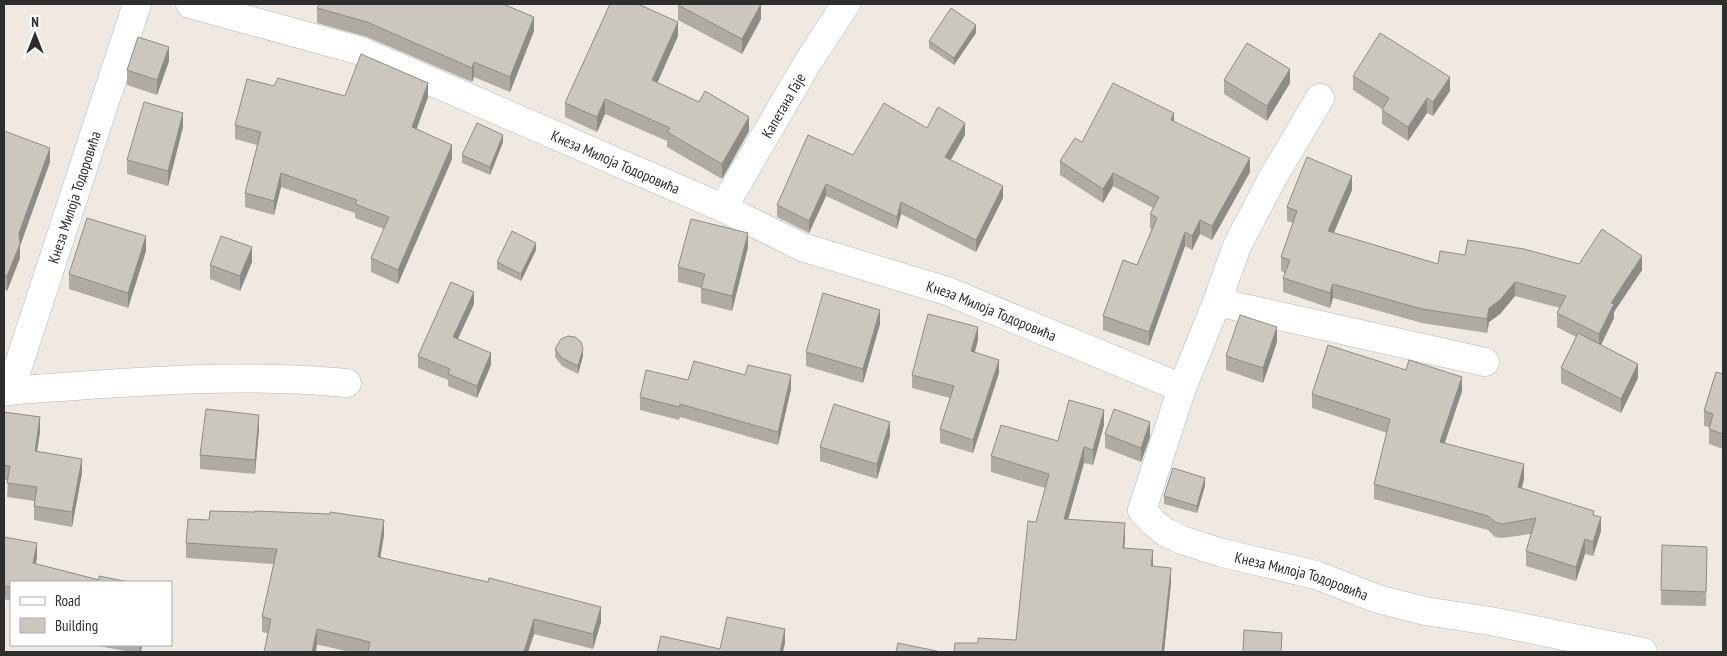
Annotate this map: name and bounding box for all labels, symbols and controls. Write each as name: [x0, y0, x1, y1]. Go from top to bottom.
north arrow: [10, 10, 60, 60]
text: N: [31, 13, 39, 31]
street label: Капетана Гаје: [757, 69, 809, 141]
street label: Кнеза Милоја Тодоровића: [548, 125, 683, 198]
street label: Кнеза Милоја Тодоровића: [43, 128, 104, 266]
street label: Кнеза Милоја Тодоровића: [924, 276, 1059, 345]
street label: Кнеза Милоја Тодоровића: [1233, 547, 1371, 604]
legend: [10, 581, 172, 646]
text: Road: [55, 591, 81, 610]
text: Building: [55, 616, 98, 635]

